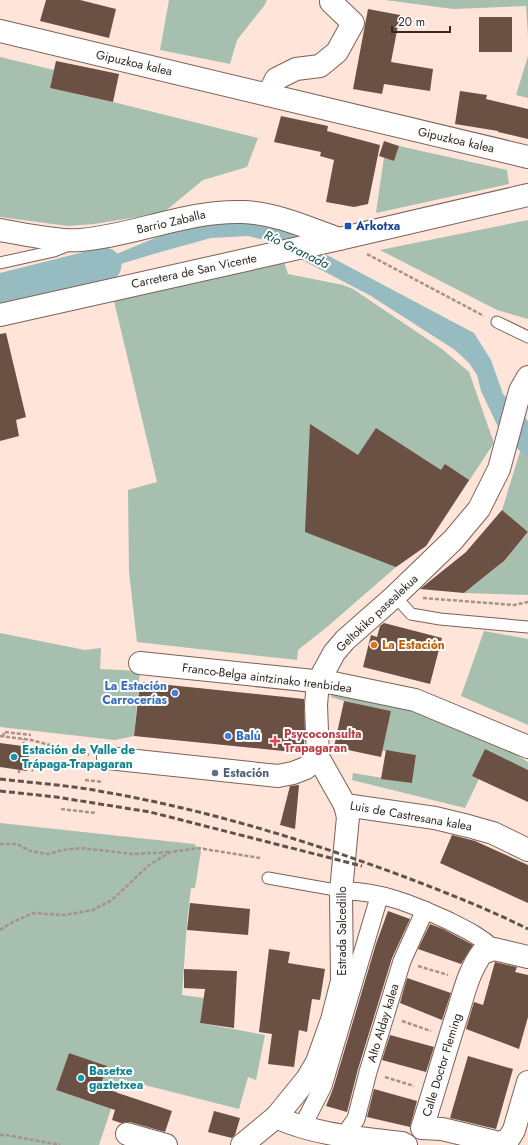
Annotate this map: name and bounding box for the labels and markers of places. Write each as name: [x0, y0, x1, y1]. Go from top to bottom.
place label: Arkotxa: [355, 217, 400, 235]
marker: Arkotxa: [343, 221, 353, 231]
place label: La Estación: [382, 636, 445, 654]
marker: La Estación: [369, 640, 379, 650]
place label: La Estación Carrocerías: [102, 677, 168, 709]
marker: La Estación Carrocerías: [170, 688, 180, 698]
place label: Psycoconsulta Trapagaran: [284, 725, 361, 757]
place label: Balú: [236, 727, 261, 745]
marker: Balú: [223, 731, 233, 741]
marker: Psycoconsulta Trapagaran: [269, 735, 281, 747]
place label: Estación de Valle de Trápaga-Trapagaran: [22, 741, 135, 773]
marker: Estación de Valle de Trápaga-Trapagaran: [9, 752, 19, 762]
place label: Estación: [223, 764, 269, 782]
marker: Estación: [210, 768, 220, 778]
place label: Basetxe gaztetxea: [89, 1062, 143, 1094]
marker: Basetxe gaztetxea: [76, 1073, 86, 1083]

